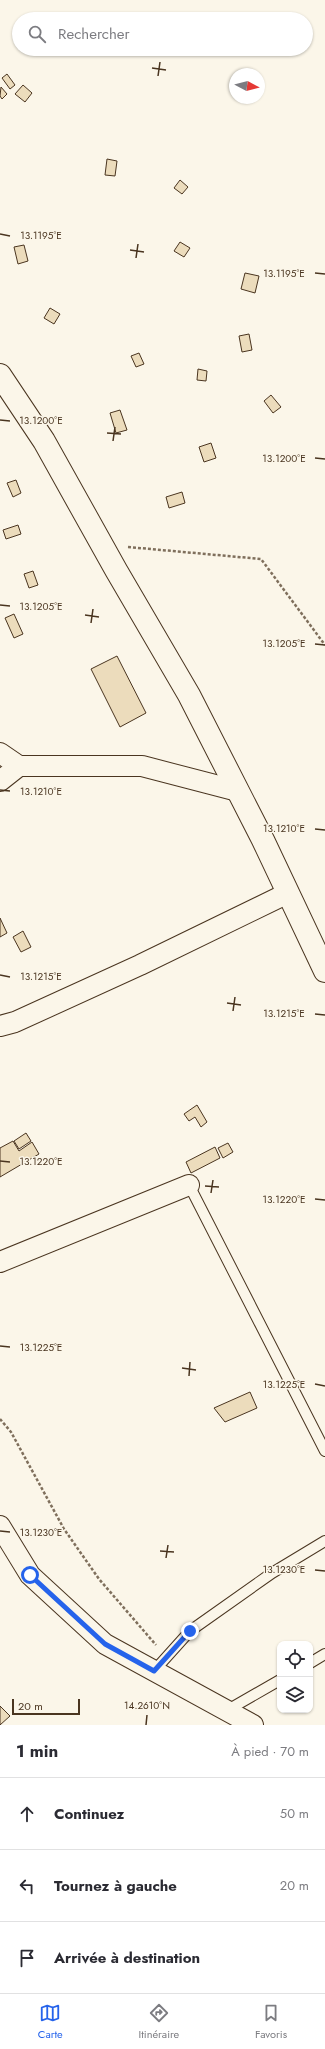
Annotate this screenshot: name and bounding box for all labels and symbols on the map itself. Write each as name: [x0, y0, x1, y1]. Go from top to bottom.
north arrow: [229, 68, 265, 104]
text: 13.1195°E: [20, 228, 62, 243]
text: 13.1195°E: [263, 266, 305, 281]
text: 13.1200°E: [19, 413, 63, 428]
text: 13.1200°E: [262, 451, 306, 466]
text: 13.1205°E: [20, 599, 62, 614]
text: 13.1205°E: [263, 636, 305, 651]
text: 13.1210°E: [20, 784, 62, 799]
text: 13.1210°E: [263, 821, 305, 836]
text: 13.1215°E: [20, 969, 62, 984]
text: 13.1215°E: [263, 1006, 305, 1021]
text: 13.1220°E: [20, 1154, 62, 1169]
text: 13.1220°E: [263, 1192, 305, 1207]
text: 13.1225°E: [20, 1340, 62, 1355]
text: 13.1225°E: [263, 1377, 305, 1392]
text: 13.1230°E: [20, 1525, 62, 1540]
text: 13.1230°E: [263, 1562, 305, 1577]
route start: [21, 1566, 39, 1584]
route end: [181, 1622, 199, 1640]
scale bar: [12, 1697, 80, 1716]
text: 14.2610°N: [124, 1698, 170, 1713]

